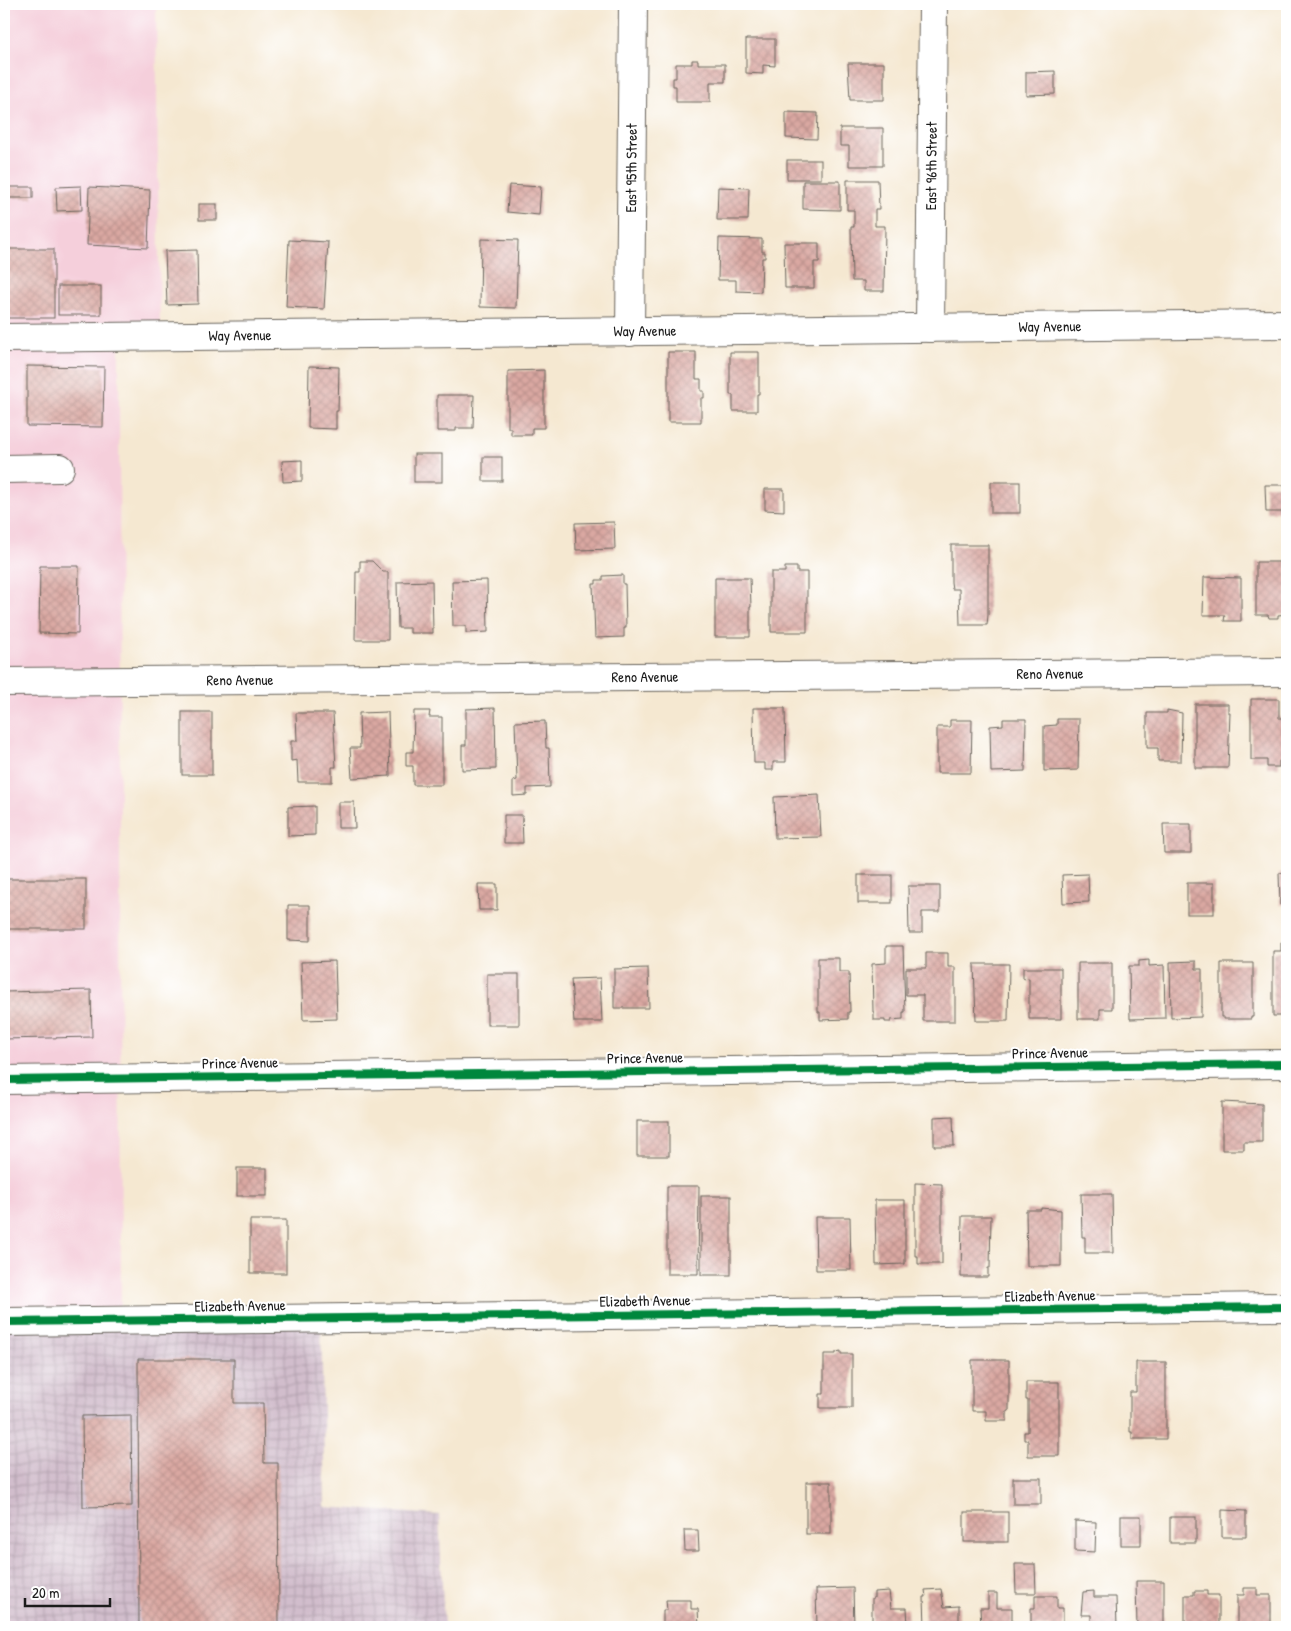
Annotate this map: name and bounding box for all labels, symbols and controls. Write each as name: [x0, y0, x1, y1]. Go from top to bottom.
street label: East 96th Street: [920, 121, 942, 210]
street label: East 95th Street: [620, 123, 642, 212]
street label: Way Avenue: [1018, 315, 1082, 337]
street label: Way Avenue: [613, 320, 677, 341]
street label: Way Avenue: [208, 324, 272, 346]
street label: Reno Avenue: [1016, 663, 1084, 684]
street label: Reno Avenue: [611, 666, 679, 687]
street label: Reno Avenue: [206, 669, 274, 690]
street label: Prince Avenue: [1012, 1041, 1088, 1064]
street label: Prince Avenue: [607, 1046, 683, 1069]
street label: Prince Avenue: [202, 1051, 278, 1074]
street label: Elizabeth Avenue: [1004, 1284, 1096, 1307]
street label: Elizabeth Avenue: [599, 1289, 691, 1312]
street label: Elizabeth Avenue: [194, 1294, 286, 1317]
scale bar: [25, 1576, 110, 1608]
text: 20 m: [32, 1582, 59, 1603]

